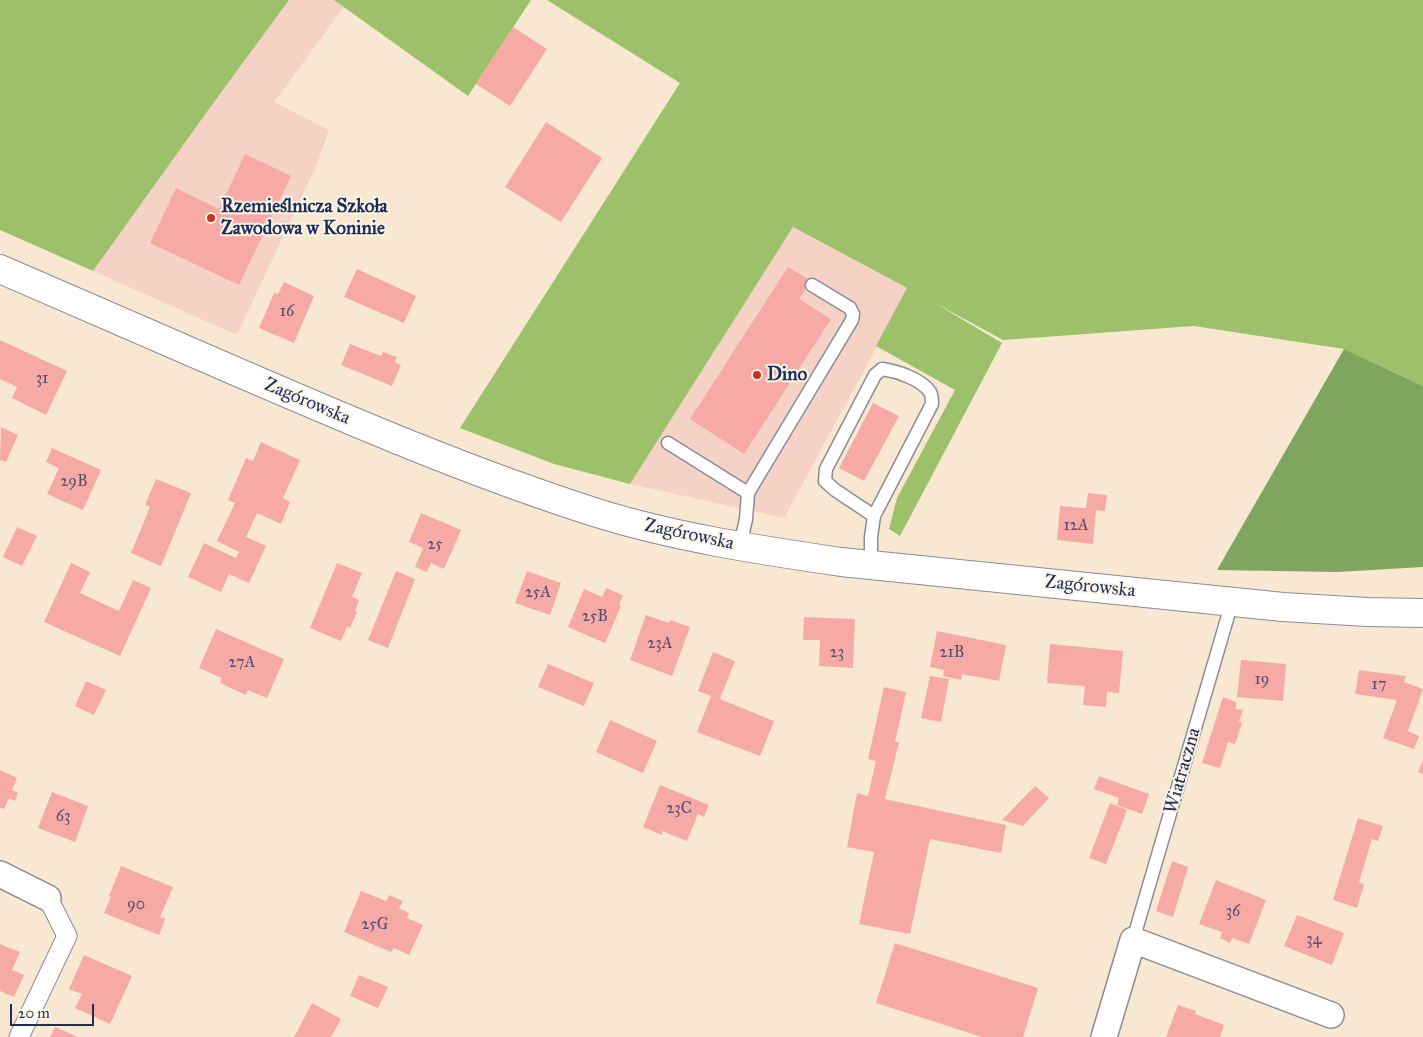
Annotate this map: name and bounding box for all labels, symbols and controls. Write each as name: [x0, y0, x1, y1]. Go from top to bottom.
place label: Rzemieślnicza Szkoła Zawodowa w Koninie: [221, 196, 388, 240]
marker: Rzemieślnicza Szkoła Zawodowa w Koninie: [205, 212, 217, 224]
house number: 16: [280, 302, 294, 322]
place label: Dino: [767, 364, 807, 386]
house number: 31: [36, 369, 48, 389]
marker: Dino: [751, 369, 763, 381]
street label: Zagórowska: [261, 374, 353, 430]
house number: 29B: [60, 472, 88, 492]
street label: Zagórowska: [642, 514, 736, 556]
house number: 12A: [1064, 516, 1088, 536]
house number: 25: [427, 535, 443, 555]
street label: Zagórowska: [1043, 571, 1137, 603]
house number: 25A: [525, 583, 551, 603]
house number: 25B: [582, 607, 608, 627]
house number: 23A: [647, 634, 673, 654]
house number: 23: [830, 643, 844, 663]
house number: 21B: [940, 643, 964, 663]
house number: 27A: [229, 653, 255, 673]
house number: 19: [1255, 670, 1269, 690]
house number: 17: [1372, 675, 1386, 695]
street label: Wiatraczna: [1160, 725, 1206, 817]
house number: 23C: [666, 799, 692, 819]
house number: 63: [56, 807, 70, 827]
house number: 90: [127, 895, 145, 915]
house number: 36: [1226, 902, 1240, 922]
house number: 25G: [362, 915, 388, 935]
house number: 34: [1306, 930, 1322, 950]
scale bar: [12, 994, 96, 1026]
text: 20 m: [18, 1004, 50, 1022]

